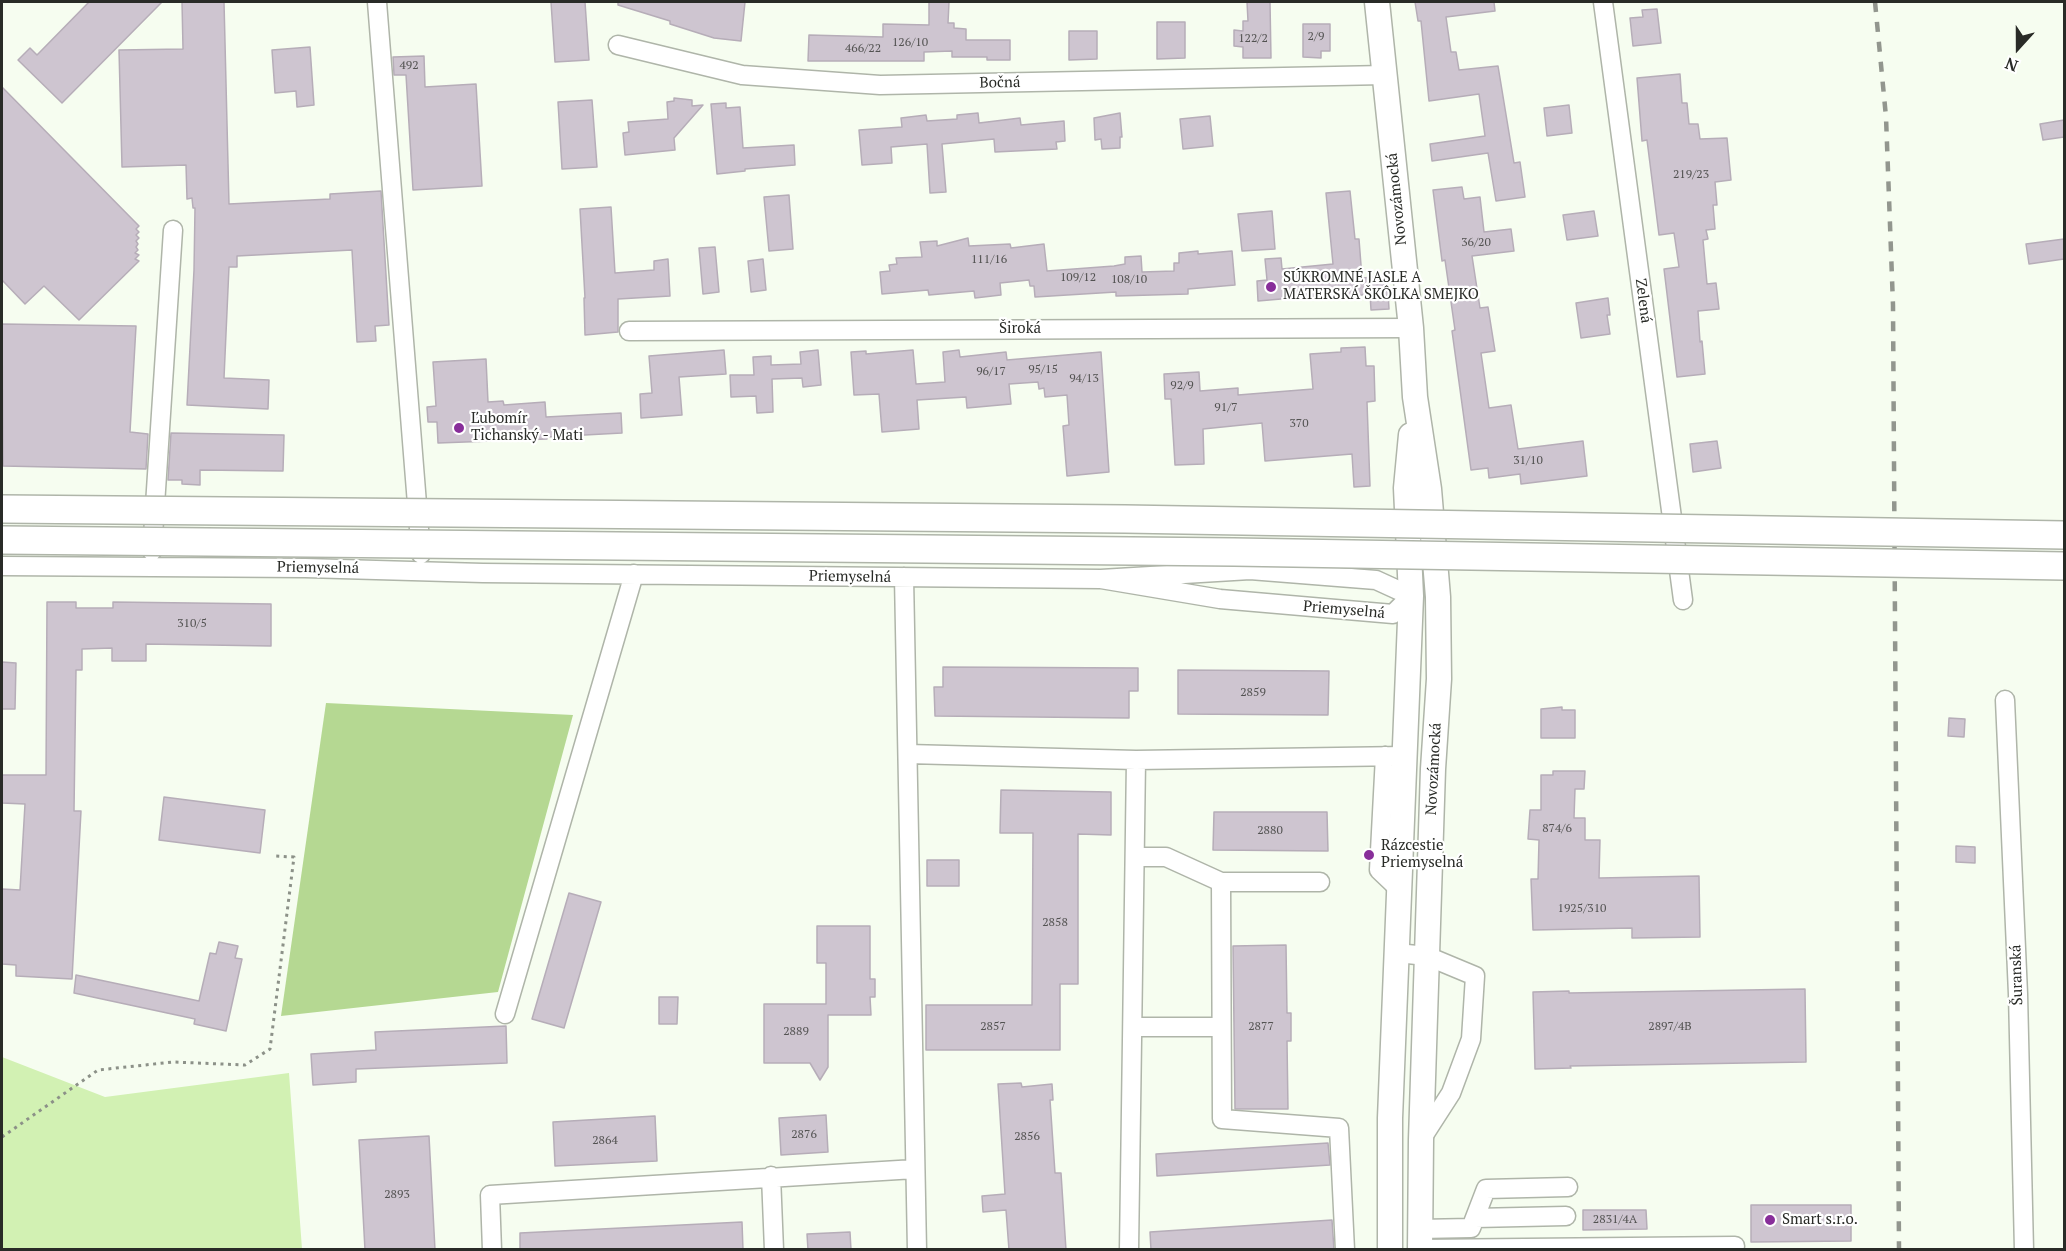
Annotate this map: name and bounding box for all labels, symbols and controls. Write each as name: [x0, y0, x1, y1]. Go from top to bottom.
north arrow: [1988, 18, 2048, 78]
house number: 2/9: [1308, 30, 1324, 44]
house number: 122/2: [1238, 32, 1268, 46]
house number: 126/10: [892, 36, 928, 50]
house number: 466/22: [845, 42, 881, 56]
text: N: [2002, 52, 2021, 77]
house number: 492: [399, 59, 419, 73]
street label: Bočná: [979, 74, 1021, 92]
street label: Novozámocká: [1383, 152, 1411, 246]
house number: 219/23: [1673, 168, 1709, 182]
house number: 36/20: [1461, 236, 1491, 250]
house number: 111/16: [971, 253, 1007, 267]
place label: SÚKROMNÉ JASLE A MATERSKÁ ŠKÔLKA SMEJKO: [1283, 269, 1479, 304]
house number: 109/12: [1060, 271, 1096, 285]
house number: 108/10: [1111, 273, 1147, 287]
street label: Zelená: [1631, 278, 1655, 324]
marker: SÚKROMNÉ JASLE A MATERSKÁ ŠKÔLKA SMEJKO: [1264, 280, 1278, 294]
street label: Široká: [999, 320, 1041, 338]
house number: 95/15: [1028, 363, 1058, 377]
house number: 96/17: [976, 365, 1006, 379]
house number: 94/13: [1069, 372, 1099, 386]
house number: 92/9: [1170, 379, 1194, 393]
house number: 91/7: [1214, 401, 1238, 415]
place label: Ľubomír Tichanský - Mati: [471, 410, 583, 445]
house number: 370: [1289, 417, 1309, 431]
marker: Ľubomír Tichanský - Mati: [452, 421, 466, 435]
house number: 31/10: [1513, 454, 1543, 468]
street label: Priemyselná: [277, 558, 359, 578]
street label: Priemyselná: [809, 567, 891, 587]
street label: Priemyselná: [1302, 597, 1386, 623]
house number: 310/5: [177, 617, 207, 631]
house number: 2859: [1240, 686, 1266, 700]
street label: Novozámocká: [1423, 722, 1445, 816]
house number: 874/6: [1542, 822, 1572, 836]
house number: 2880: [1257, 824, 1283, 838]
place label: Rázcestie Priemyselná: [1381, 837, 1463, 872]
marker: Rázcestie Priemyselná: [1362, 848, 1376, 862]
house number: 1925/310: [1558, 902, 1606, 916]
house number: 2858: [1042, 916, 1068, 930]
street label: Šuranská: [2007, 944, 2027, 1006]
house number: 2857: [980, 1020, 1006, 1034]
house number: 2877: [1248, 1020, 1274, 1034]
house number: 2897/4B: [1648, 1020, 1692, 1034]
house number: 2889: [783, 1025, 809, 1039]
house number: 2876: [791, 1128, 817, 1142]
house number: 2856: [1014, 1130, 1040, 1144]
house number: 2864: [592, 1134, 618, 1148]
house number: 2893: [384, 1188, 410, 1202]
place label: Smart s.r.o.: [1782, 1211, 1858, 1229]
house number: 2831/4A: [1593, 1213, 1637, 1227]
marker: Smart s.r.o.: [1763, 1213, 1777, 1227]

